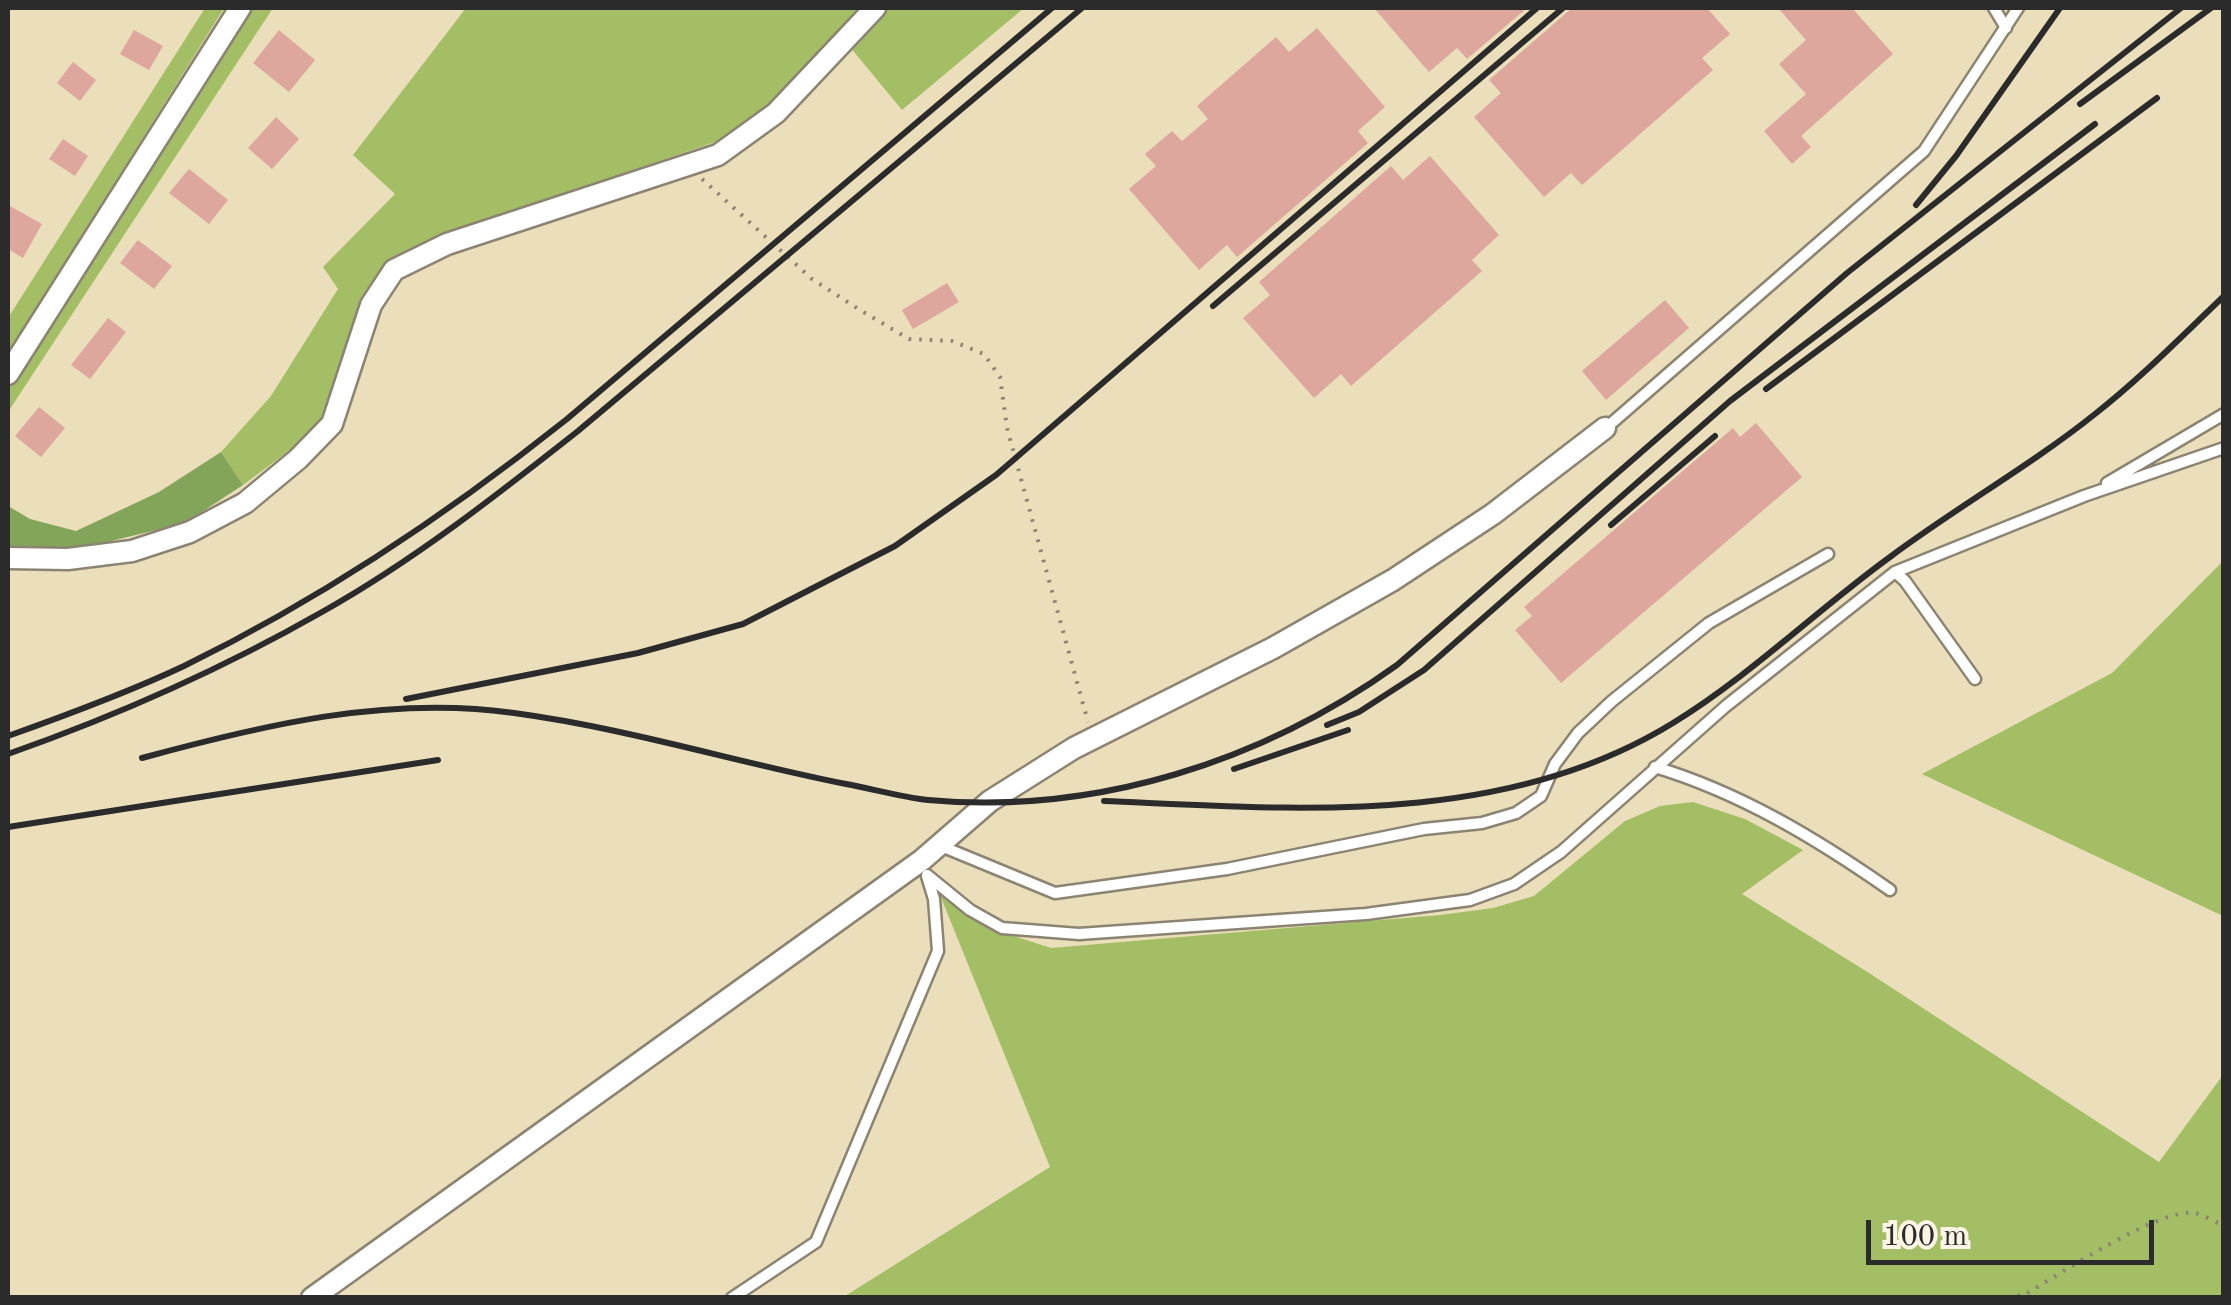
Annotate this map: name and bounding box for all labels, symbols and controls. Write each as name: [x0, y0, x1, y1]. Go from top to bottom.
scale bar: [1871, 1200, 2158, 1262]
text: 100 m: [1883, 1222, 1967, 1252]

